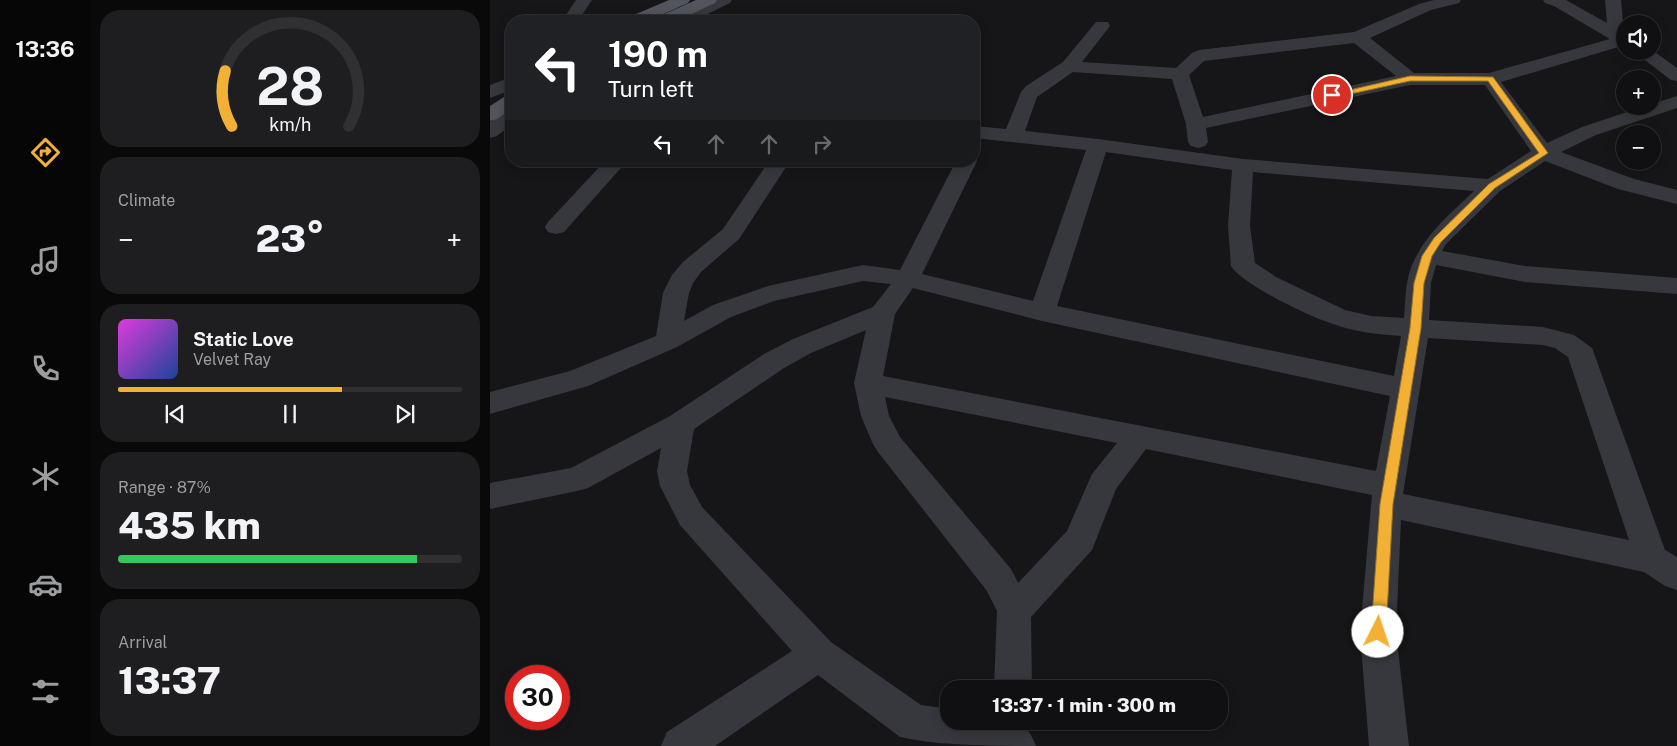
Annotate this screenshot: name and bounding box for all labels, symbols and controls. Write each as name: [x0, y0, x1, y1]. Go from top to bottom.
map controls: [1616, 15, 1661, 170]
button: sound: [1616, 15, 1661, 60]
text: 190 m: [608, 34, 708, 75]
icon: left: [525, 35, 590, 100]
text: 13:36: [15, 36, 75, 62]
text: 28: [256, 56, 324, 117]
button: +: [1616, 70, 1661, 115]
pin: [1311, 74, 1353, 116]
text: Turn left: [608, 76, 694, 102]
icon: arrive: [1318, 81, 1346, 109]
text: km/h: [269, 114, 311, 135]
button: −: [1616, 125, 1661, 170]
icon: left: [649, 130, 677, 158]
icon: ahead: [702, 130, 730, 158]
icon: ahead: [755, 130, 783, 158]
icon: right: [808, 130, 836, 158]
icon: directions: [28, 135, 63, 170]
text: Climate: [118, 191, 175, 210]
text: 23°: [256, 216, 324, 261]
text: −: [118, 223, 134, 256]
text: +: [446, 223, 462, 256]
icon: music: [28, 243, 63, 278]
text: Static Love: [193, 328, 294, 350]
text: Velvet Ray: [193, 350, 271, 369]
icon: phone: [28, 351, 63, 386]
icon: previous: [161, 400, 189, 428]
icon: pause: [276, 400, 304, 428]
icon: next: [391, 400, 419, 428]
icon: climate: [28, 459, 63, 494]
text: Range · 87%: [118, 478, 211, 497]
text: 435 km: [118, 503, 261, 548]
icon: car: [28, 567, 63, 602]
position arrow: [1351, 605, 1403, 657]
text: Arrival: [118, 633, 167, 652]
text: 13:37: [118, 658, 221, 703]
speed limit sign: 30: [505, 665, 570, 730]
icon: filters: [28, 674, 63, 709]
text: 13:37 · 1 min · 300 m: [992, 694, 1176, 716]

